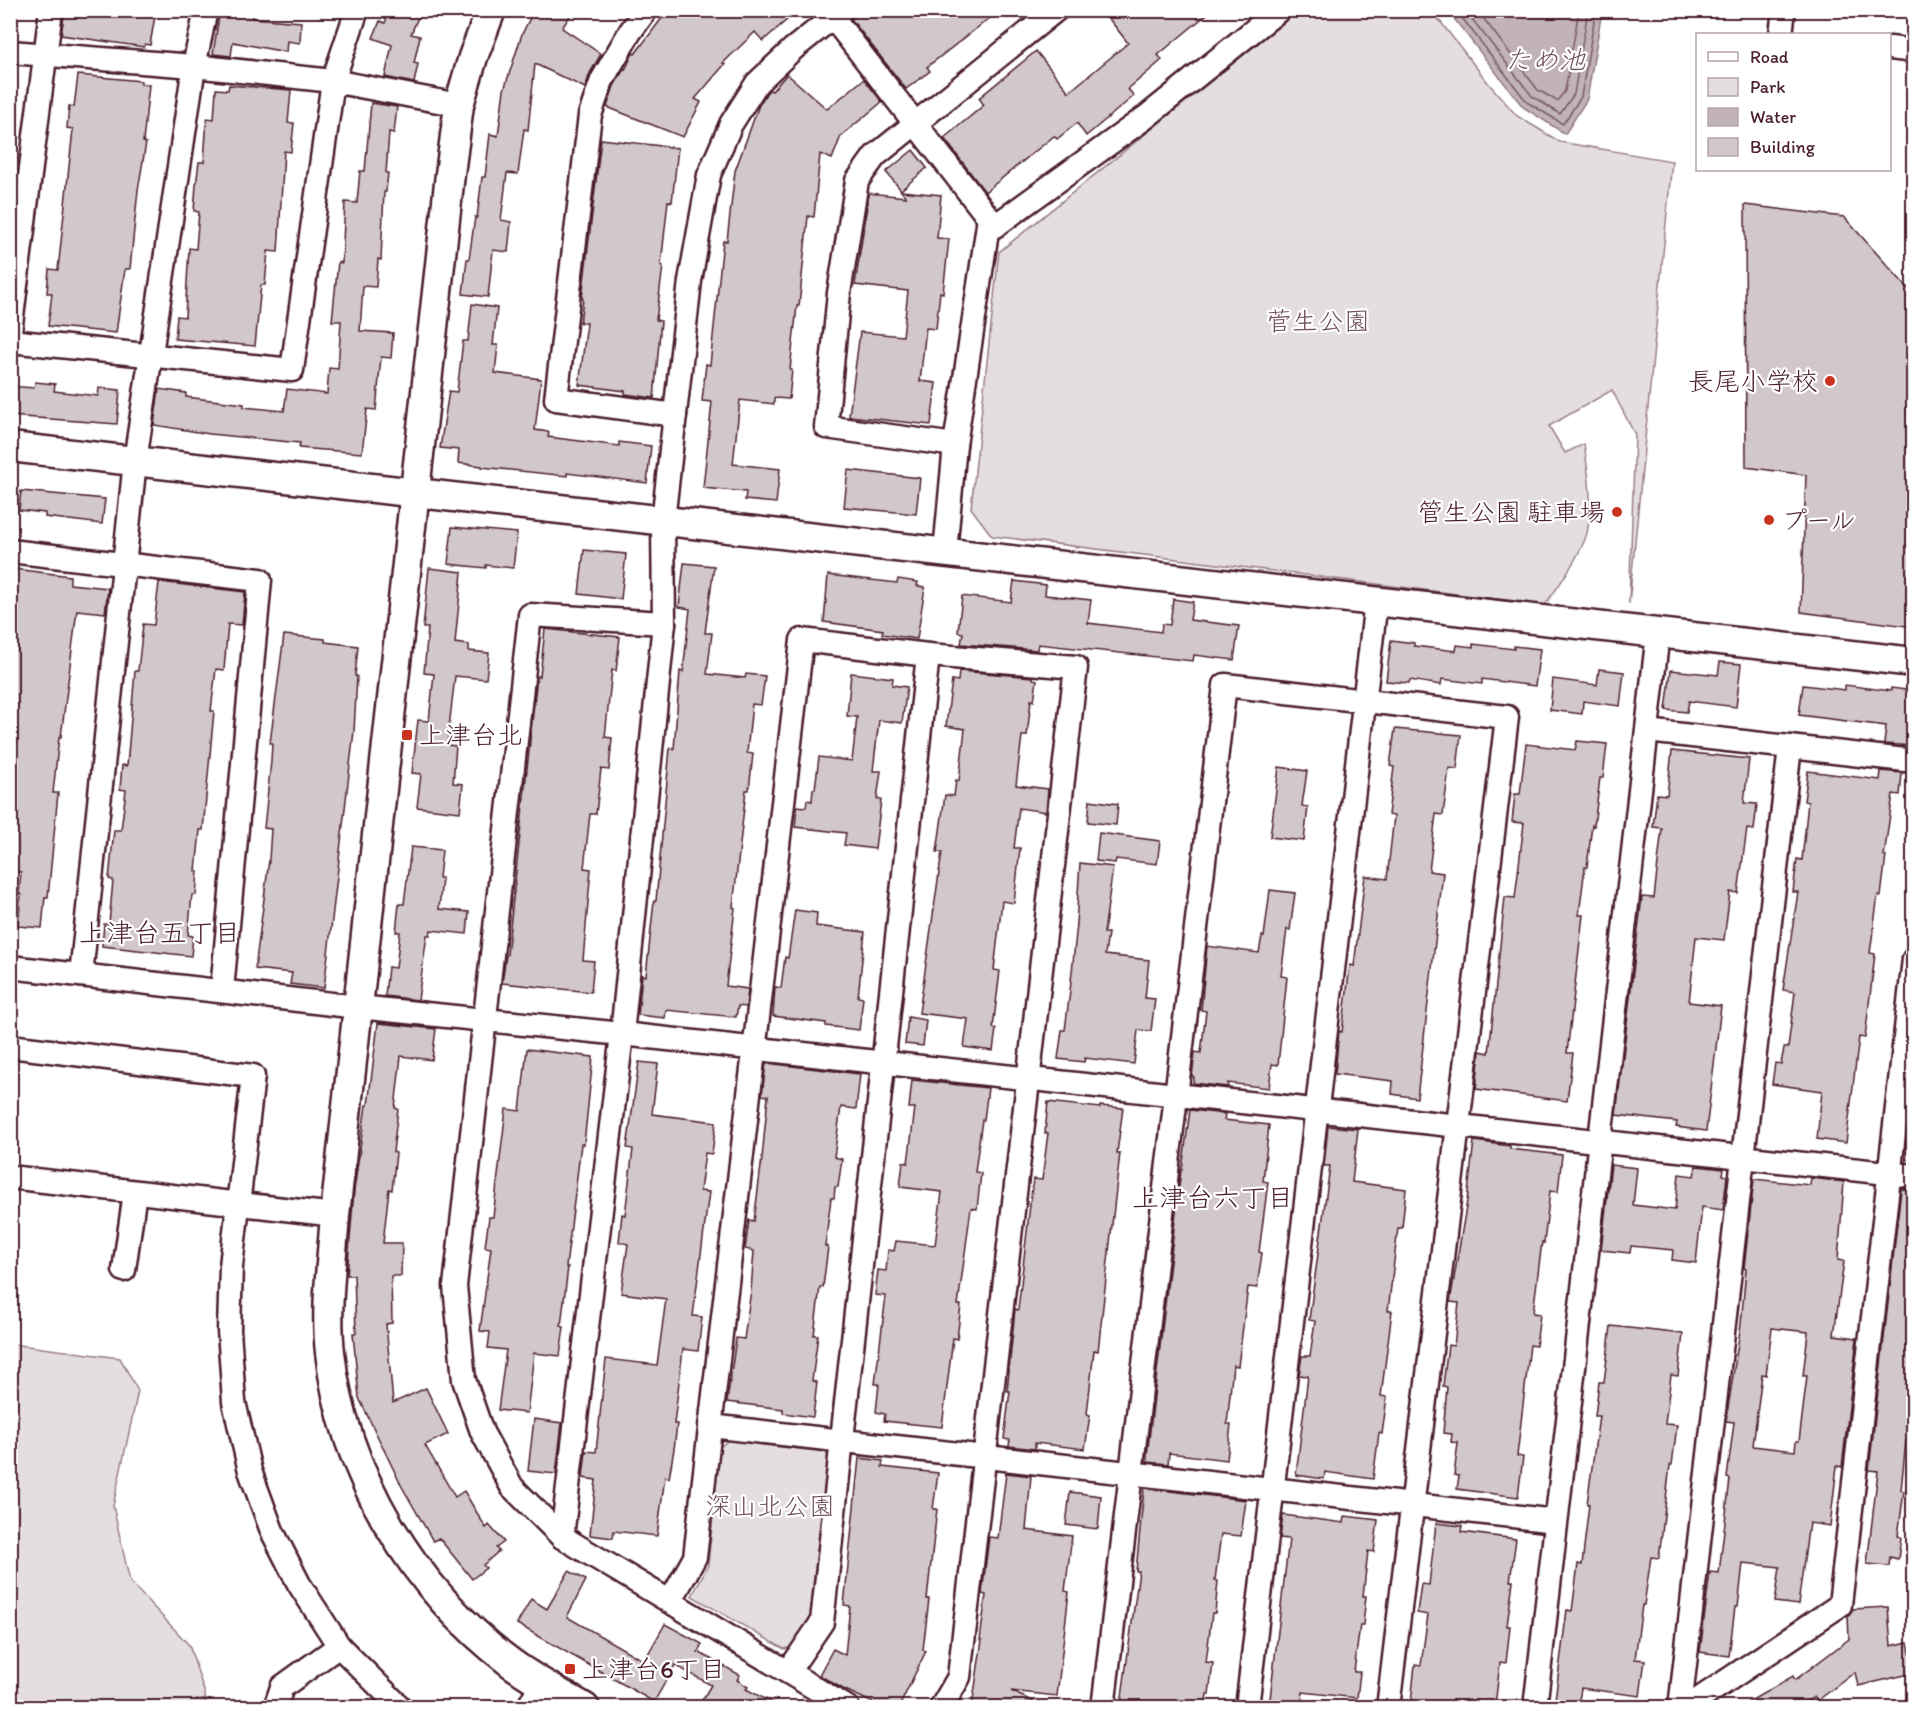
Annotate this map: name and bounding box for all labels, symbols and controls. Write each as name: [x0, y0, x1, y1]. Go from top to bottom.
legend: [1696, 33, 1891, 171]
water label: ため池: [1505, 43, 1586, 76]
text: Road: [1750, 46, 1789, 68]
text: Park: [1750, 76, 1785, 98]
text: Water: [1750, 106, 1796, 128]
text: Building: [1750, 136, 1816, 158]
park label: 菅生公園: [1266, 305, 1370, 337]
place label: 長尾小学校: [1688, 365, 1818, 397]
marker: 長尾小学校: [1823, 374, 1837, 388]
place label: 管生公園 駐車場: [1417, 496, 1605, 528]
place label: プール: [1781, 504, 1856, 536]
marker: 管生公園 駐車場: [1610, 505, 1624, 519]
marker: プール: [1762, 513, 1776, 527]
place label: 上津台北: [419, 719, 523, 751]
marker: 上津台北: [400, 728, 414, 742]
district label: 上津台五丁目: [79, 916, 241, 949]
district label: 上津台六丁目: [1132, 1181, 1294, 1214]
park label: 深山北公園: [705, 1490, 835, 1522]
place label: 上津台6丁目: [582, 1653, 726, 1685]
marker: 上津台6丁目: [563, 1662, 577, 1676]

